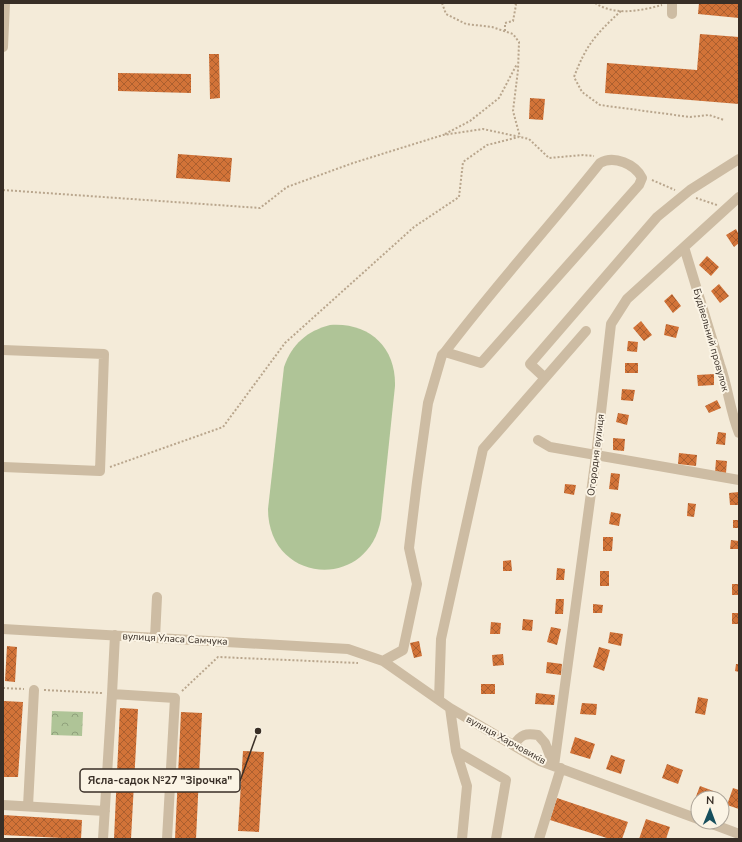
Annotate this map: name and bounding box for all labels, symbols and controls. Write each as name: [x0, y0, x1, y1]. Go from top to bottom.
street label: Будівельний провулок: [690, 287, 733, 394]
street label: Огородня вулиця: [584, 413, 608, 497]
street label: вулиця Уласа Самчука: [122, 629, 228, 649]
street label: вулиця Харчовиків: [464, 712, 549, 768]
callout: Ясла-садок №27 "Зірочка": [80, 769, 240, 792]
text: Ясла-садок №27 "Зірочка": [88, 773, 232, 788]
north arrow: [690, 790, 730, 830]
text: N: [706, 793, 714, 808]

